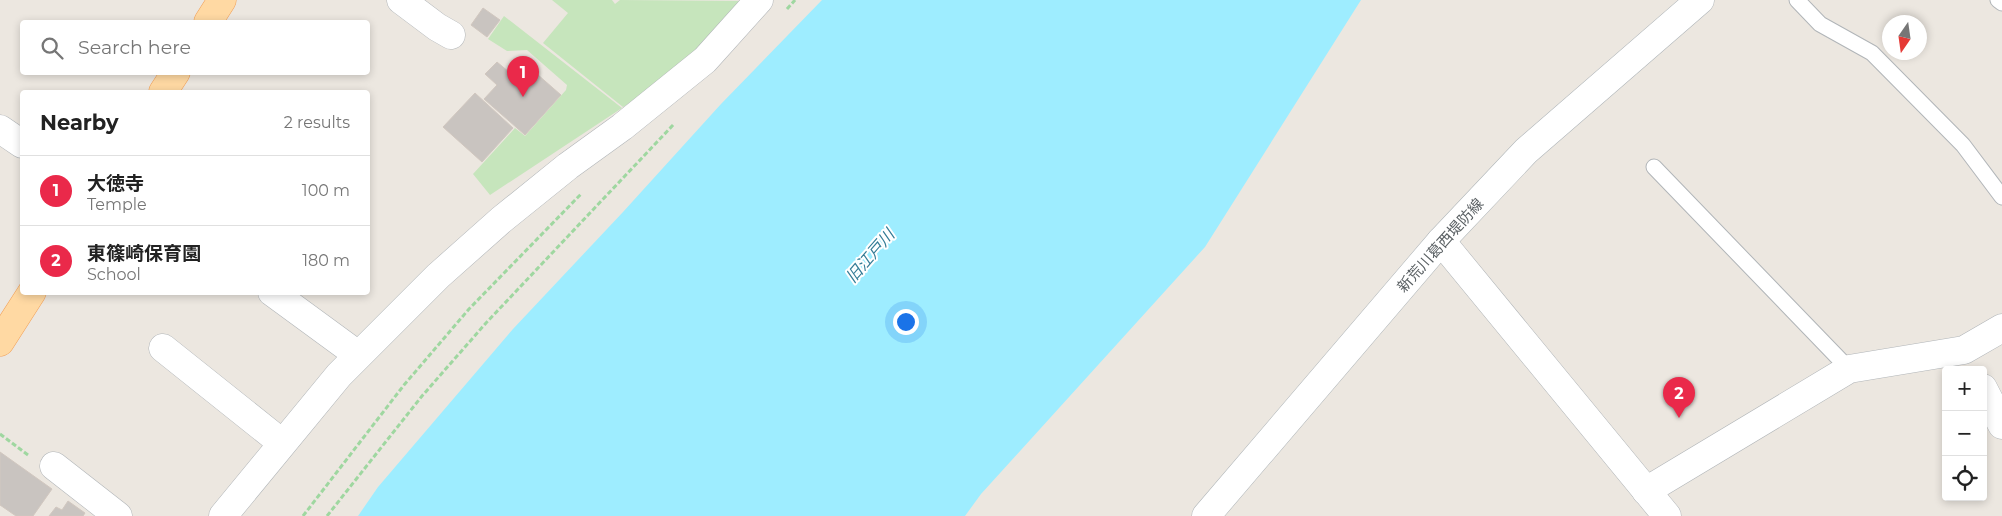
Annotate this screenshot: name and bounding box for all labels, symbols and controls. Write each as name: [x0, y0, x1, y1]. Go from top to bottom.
north arrow: [1882, 15, 1927, 60]
search box: [20, 20, 370, 75]
icon: search: [38, 34, 66, 62]
text: Search here: [78, 36, 191, 59]
pin: 1: [507, 56, 539, 97]
text: Nearby: [40, 110, 119, 135]
text: 2 results: [284, 113, 350, 132]
text: 大徳寺: [87, 172, 144, 195]
text: 1: [53, 181, 59, 200]
text: 100 m: [302, 181, 350, 200]
street label: 新荒川葛西堤防線: [1393, 194, 1487, 296]
text: Temple: [87, 195, 147, 214]
water label: 旧江戸川: [842, 224, 899, 286]
text: 東篠崎保育園: [87, 242, 201, 265]
text: 2: [51, 251, 61, 270]
text: 180 m: [302, 251, 350, 270]
text: School: [87, 265, 141, 284]
your location: [893, 309, 919, 335]
map controls: [1942, 366, 1987, 501]
button: +: [1942, 366, 1987, 411]
pin: 2: [1663, 377, 1695, 418]
button: −: [1942, 411, 1987, 456]
button: locate: [1942, 456, 1987, 501]

